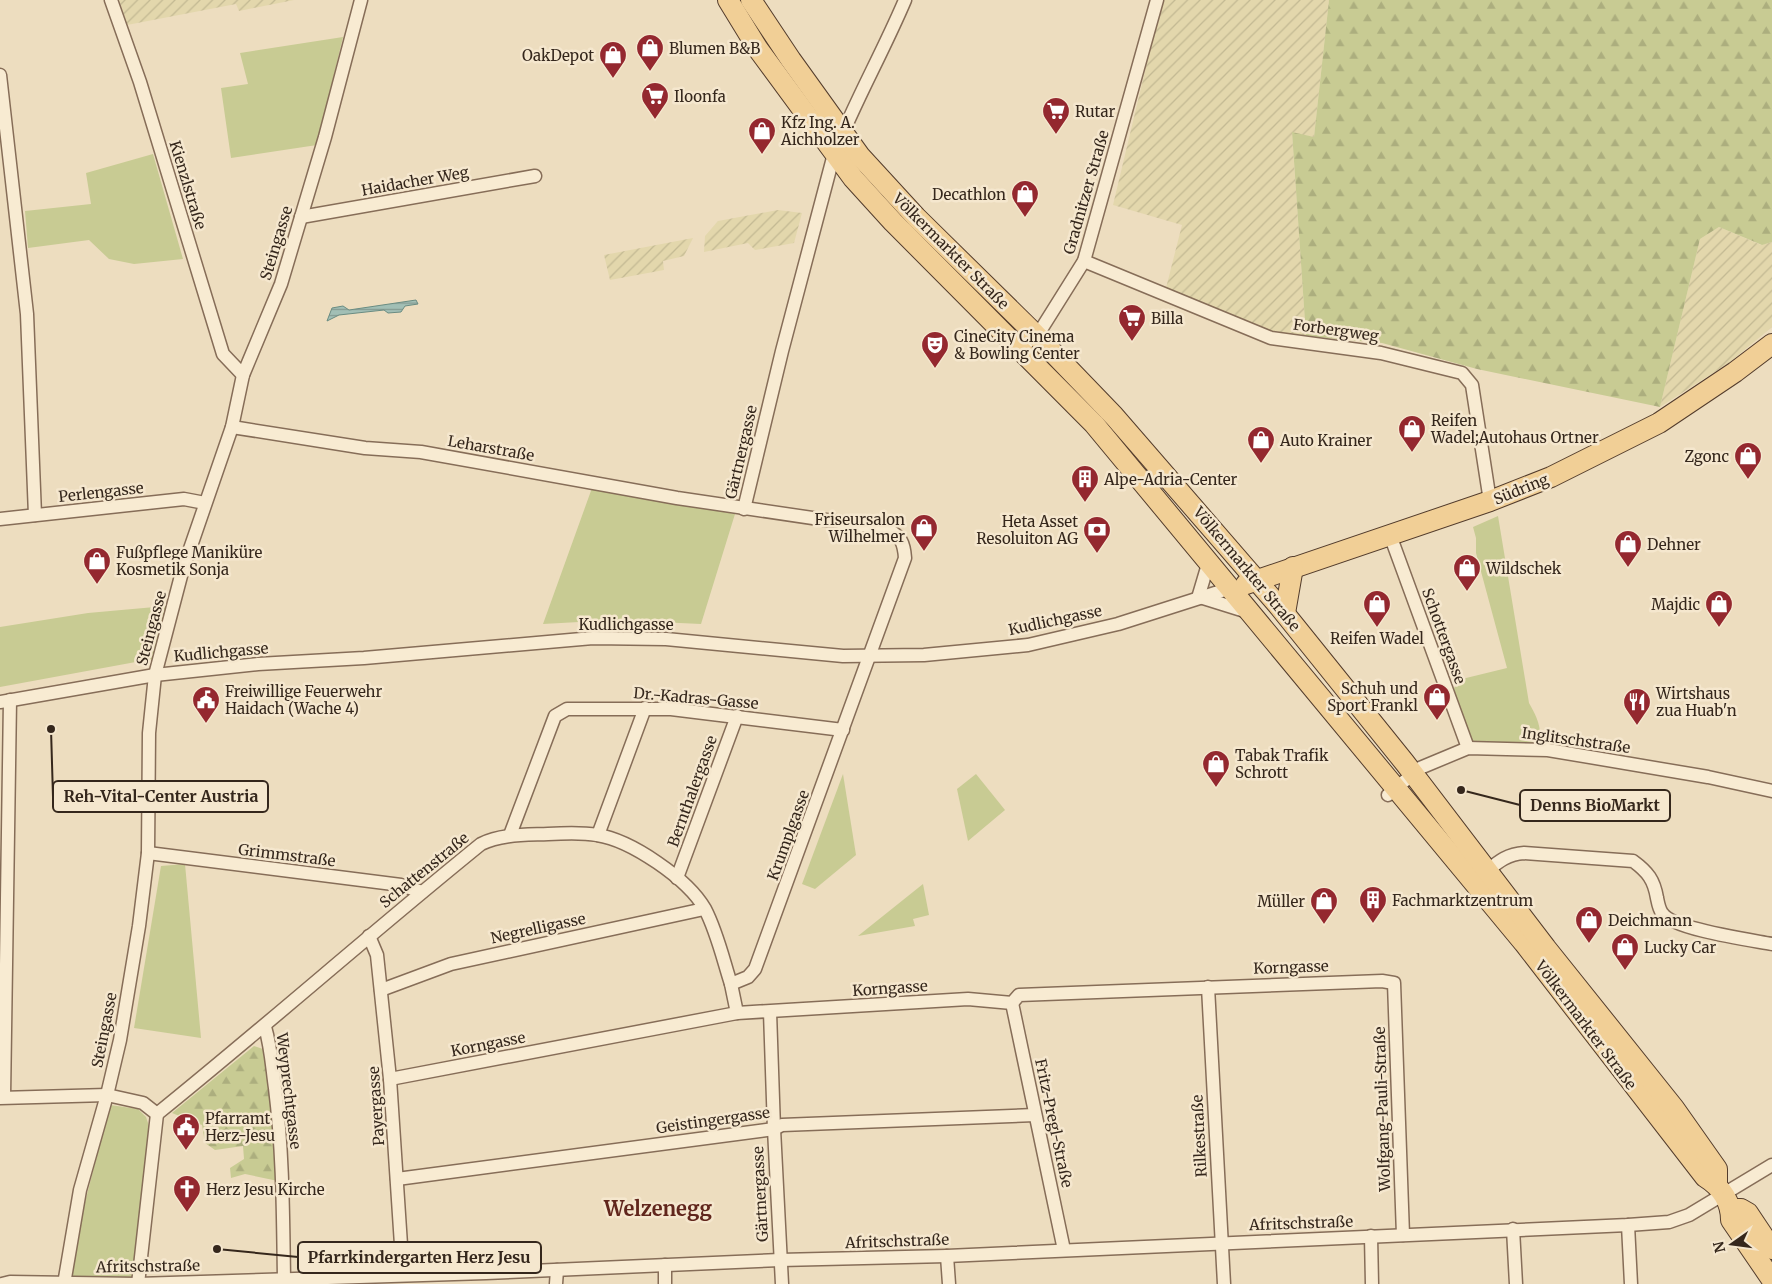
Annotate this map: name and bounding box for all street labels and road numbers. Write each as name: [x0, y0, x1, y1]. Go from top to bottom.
street label: Gradnitzer Straße: [1059, 128, 1113, 256]
street label: Kienzlstraße: [165, 138, 211, 232]
street label: Haidacher Weg: [360, 162, 470, 200]
street label: Völkermarkter Straße: [888, 188, 1013, 313]
street label: Steingasse: [256, 203, 296, 282]
street label: Forbergweg: [1292, 315, 1380, 345]
street label: Gärtnergasse: [721, 403, 761, 501]
street label: Leharstraße: [446, 431, 536, 465]
street label: Südring: [1491, 469, 1551, 509]
street label: Perlengasse: [57, 478, 145, 506]
street label: Völkermarkter Straße: [1189, 502, 1305, 635]
street label: Schottergasse: [1418, 585, 1470, 687]
street label: Steingasse: [132, 588, 170, 667]
street label: Kudlichgasse: [1007, 601, 1104, 639]
street label: Kudlichgasse: [578, 615, 674, 634]
street label: Kudlichgasse: [173, 638, 269, 666]
street label: Dr.-Kadras-Gasse: [633, 683, 759, 713]
street label: Inglitschstraße: [1520, 723, 1632, 757]
street label: Bernthalergasse: [663, 733, 721, 849]
street label: Krumplgasse: [763, 787, 813, 883]
street label: Schattenstraße: [376, 828, 473, 912]
street label: Grimmstraße: [237, 840, 337, 870]
street label: Negrelligasse: [489, 909, 587, 947]
street label: Korngasse: [1253, 956, 1329, 978]
street label: Völkermarkter Straße: [1531, 956, 1641, 1093]
street label: Korngasse: [852, 976, 928, 1000]
street label: Steingasse: [87, 990, 121, 1069]
street label: Wolfgang-Pauli-Straße: [1370, 1026, 1394, 1193]
street label: Korngasse: [449, 1027, 527, 1061]
street label: Weyprechtgasse: [272, 1031, 306, 1150]
street label: Fritz-Pregl-Straße: [1031, 1057, 1077, 1189]
street label: Payergasse: [364, 1065, 388, 1146]
street label: Rilkestraße: [1187, 1094, 1211, 1178]
street label: Geistingergasse: [655, 1103, 771, 1137]
street label: Gärtnergasse: [748, 1146, 772, 1242]
street label: Afritschstraße: [1248, 1212, 1354, 1234]
street label: Afritschstraße: [844, 1230, 950, 1252]
street label: Afritschstraße: [95, 1256, 200, 1276]

